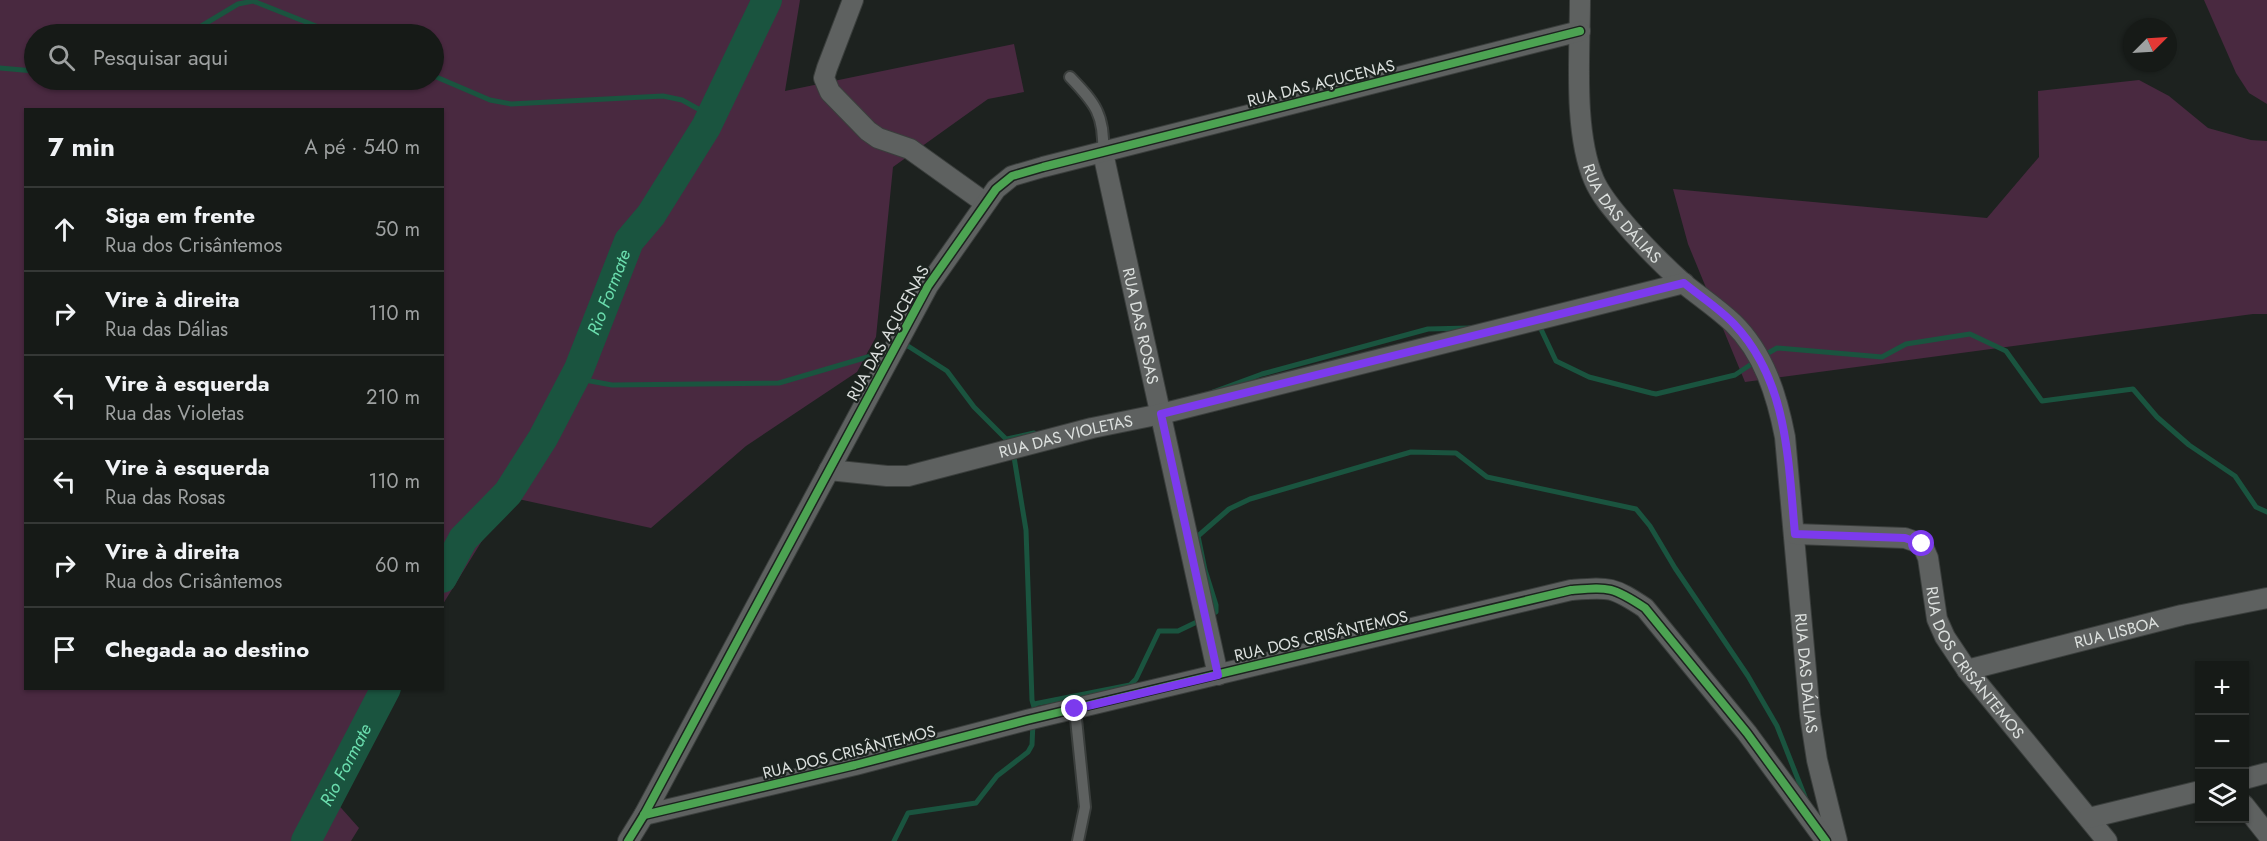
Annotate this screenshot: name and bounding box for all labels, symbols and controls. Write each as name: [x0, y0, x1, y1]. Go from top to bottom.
north arrow: [2123, 18, 2177, 72]
search box: [24, 24, 444, 90]
icon: search: [45, 41, 78, 74]
text: Pesquisar aqui: [93, 41, 228, 73]
street label: RUA DAS AÇUCENAS: [1245, 53, 1397, 112]
text: 7 min: [48, 128, 115, 166]
text: A pé · 540 m: [305, 133, 420, 162]
street label: RUA DAS DÁLIAS: [1577, 161, 1667, 268]
text: Siga em frente: [105, 199, 255, 231]
icon: ahead: [48, 213, 81, 246]
text: 50 m: [375, 215, 420, 244]
text: Rua dos Crisântemos: [105, 231, 282, 260]
water label: Rio Formate: [581, 246, 637, 339]
street label: RUA DAS AÇUCENAS: [841, 261, 935, 405]
street label: RUA DAS ROSAS: [1117, 265, 1165, 386]
text: Vire à direita: [105, 283, 240, 315]
icon: right: [48, 297, 81, 330]
text: 110 m: [368, 299, 420, 328]
text: Rua das Dálias: [105, 315, 228, 344]
text: Vire à esquerda: [105, 367, 270, 399]
icon: left: [48, 381, 81, 414]
text: 210 m: [366, 383, 420, 412]
text: Rua das Violetas: [105, 399, 244, 428]
street label: RUA DAS VIOLETAS: [996, 409, 1135, 463]
text: Vire à esquerda: [105, 451, 270, 483]
icon: left: [48, 465, 81, 498]
text: 110 m: [368, 467, 420, 496]
text: Rua das Rosas: [105, 483, 225, 512]
route start: [1908, 530, 1934, 556]
text: Vire à direita: [105, 535, 240, 567]
icon: right: [48, 549, 81, 582]
text: 60 m: [375, 551, 420, 580]
text: Rua dos Crisântemos: [105, 567, 282, 596]
street label: RUA DOS CRISÂNTEMOS: [1921, 585, 2030, 744]
street label: RUA DOS CRISÂNTEMOS: [1232, 605, 1410, 667]
street label: RUA LISBOA: [2072, 610, 2161, 654]
street label: RUA DAS DÁLIAS: [1789, 612, 1824, 735]
icon: arrive: [48, 633, 81, 666]
text: Chegada ao destino: [105, 633, 309, 665]
map controls: [2195, 661, 2249, 823]
button: +: [2195, 661, 2249, 715]
route end: [1061, 695, 1087, 721]
button: −: [2195, 715, 2249, 769]
water label: Rio Formate: [314, 719, 378, 811]
street label: RUA DOS CRISÂNTEMOS: [760, 719, 938, 785]
button: layers: [2195, 769, 2249, 823]

